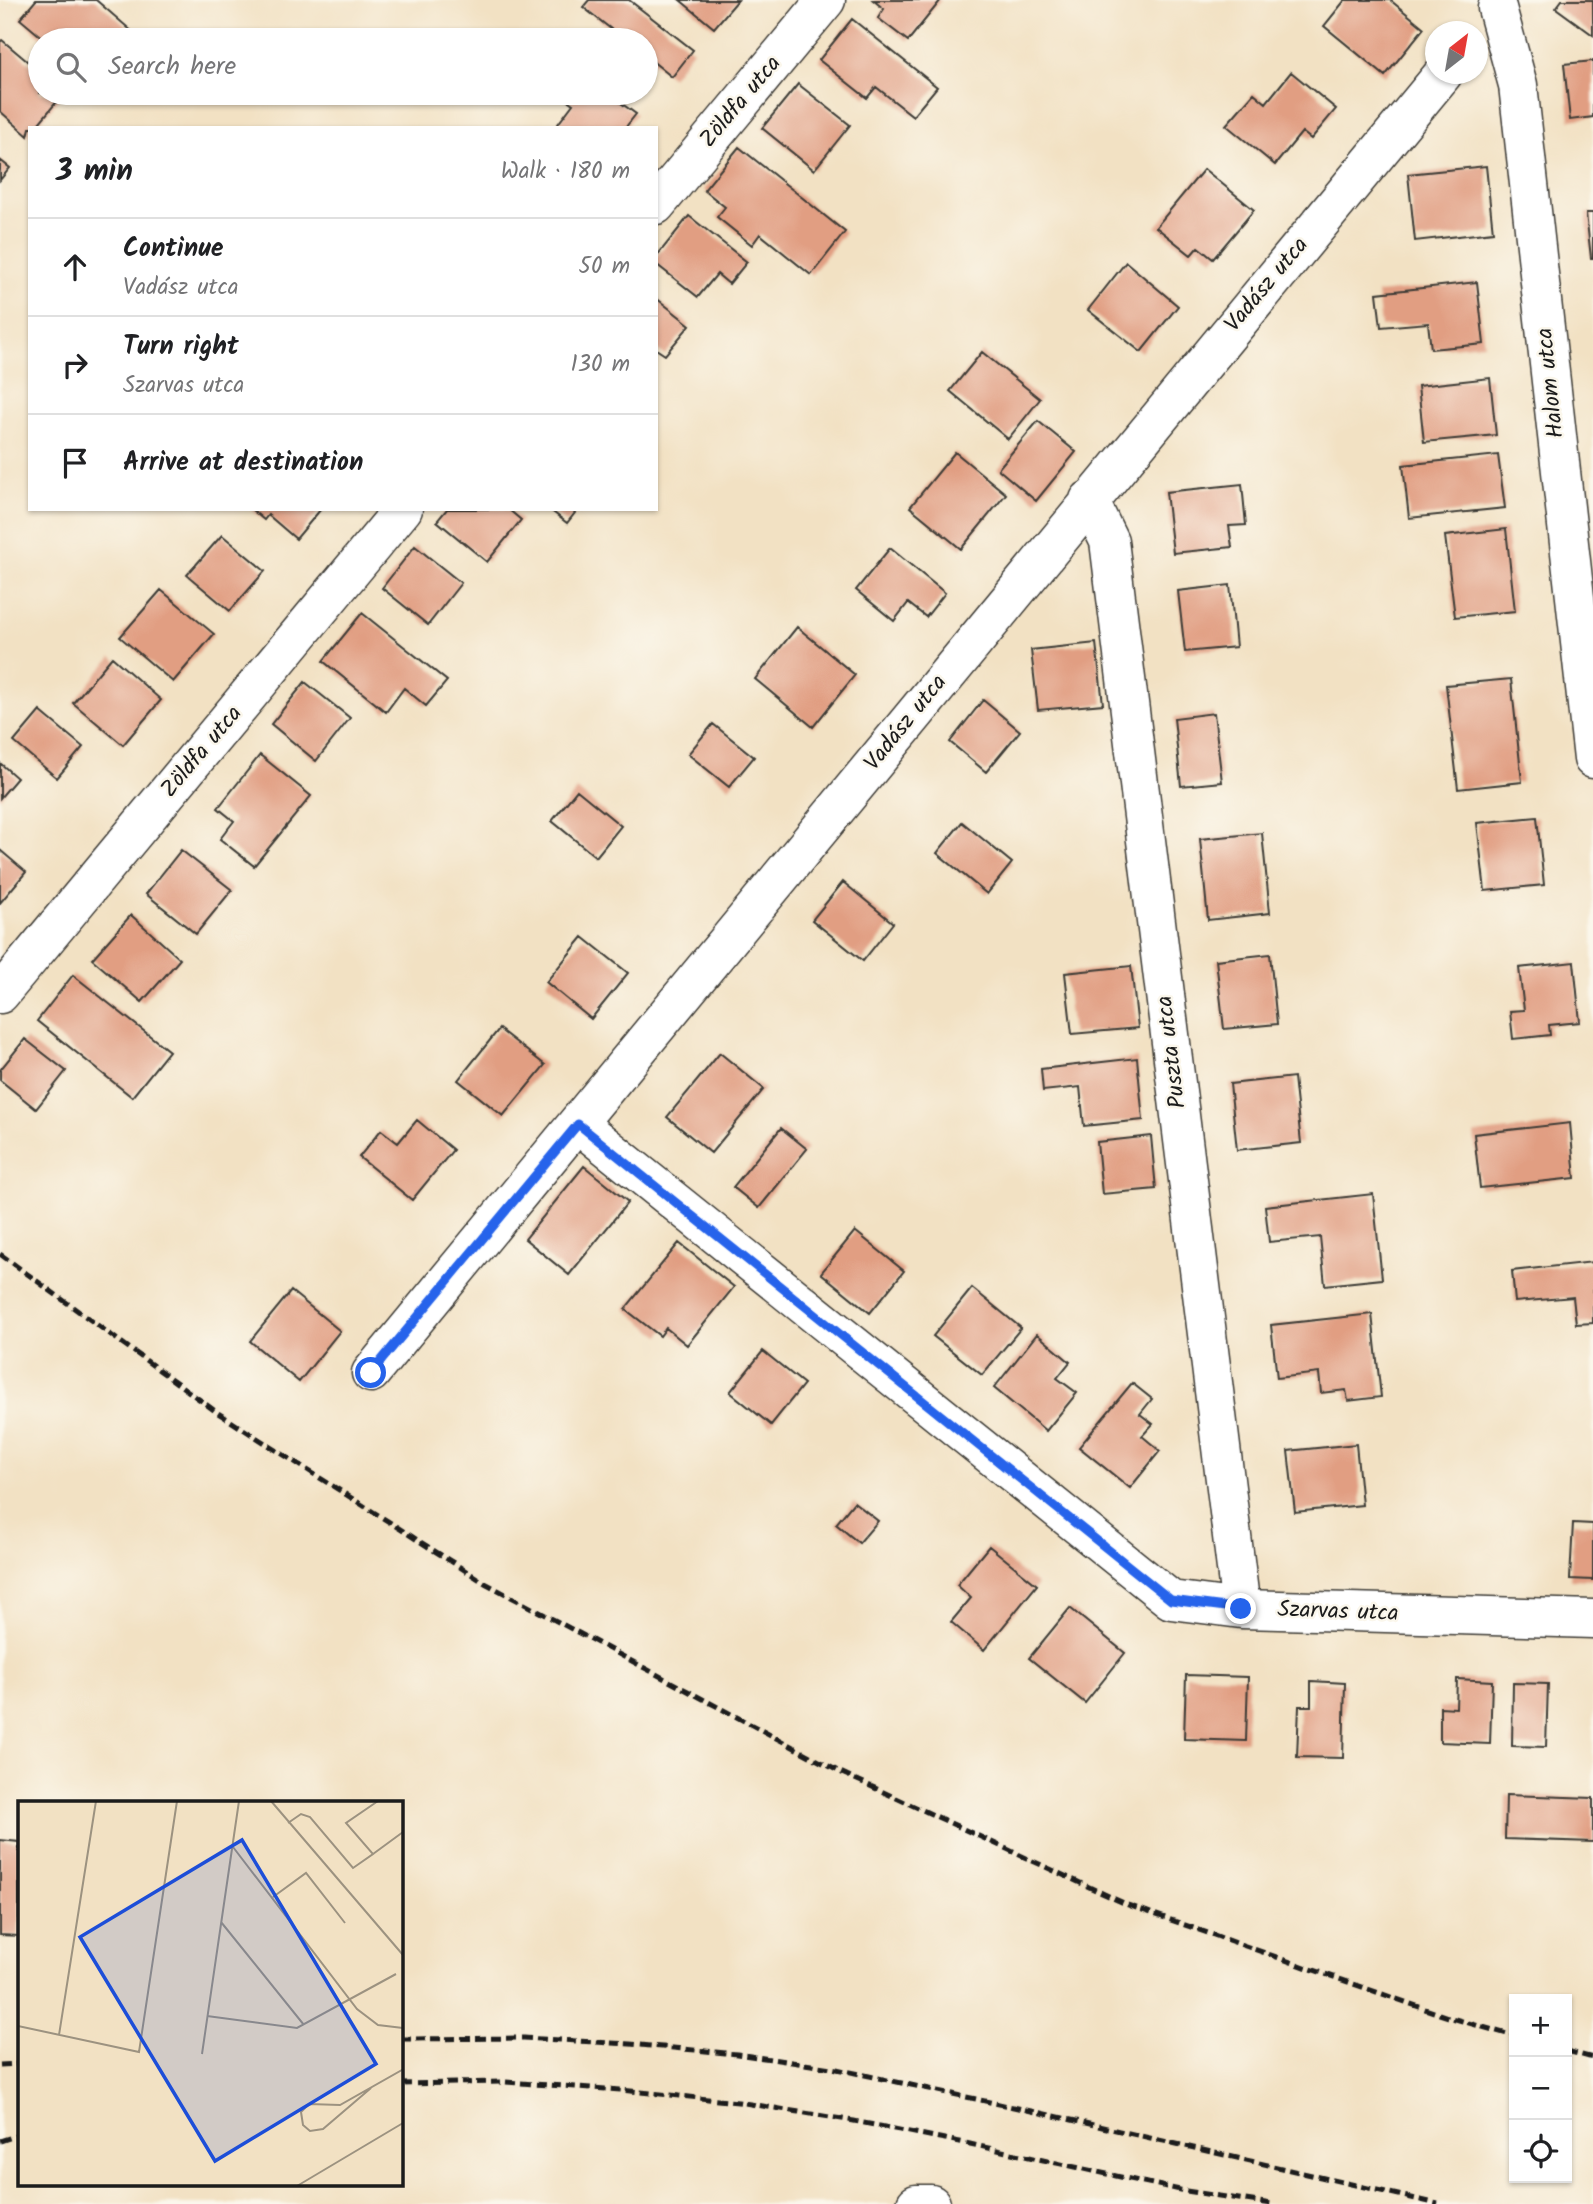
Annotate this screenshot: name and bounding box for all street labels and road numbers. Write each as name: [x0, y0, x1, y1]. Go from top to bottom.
street label: Zöldfa utca: [691, 48, 791, 156]
street label: Vadász utca: [1216, 229, 1318, 341]
street label: Halom utca: [1527, 326, 1575, 440]
street label: Vadász utca: [856, 667, 956, 779]
street label: Zöldfa utca: [152, 698, 252, 806]
street label: Puszta utca: [1147, 994, 1197, 1110]
street label: Szarvas utca: [1277, 1592, 1399, 1632]

